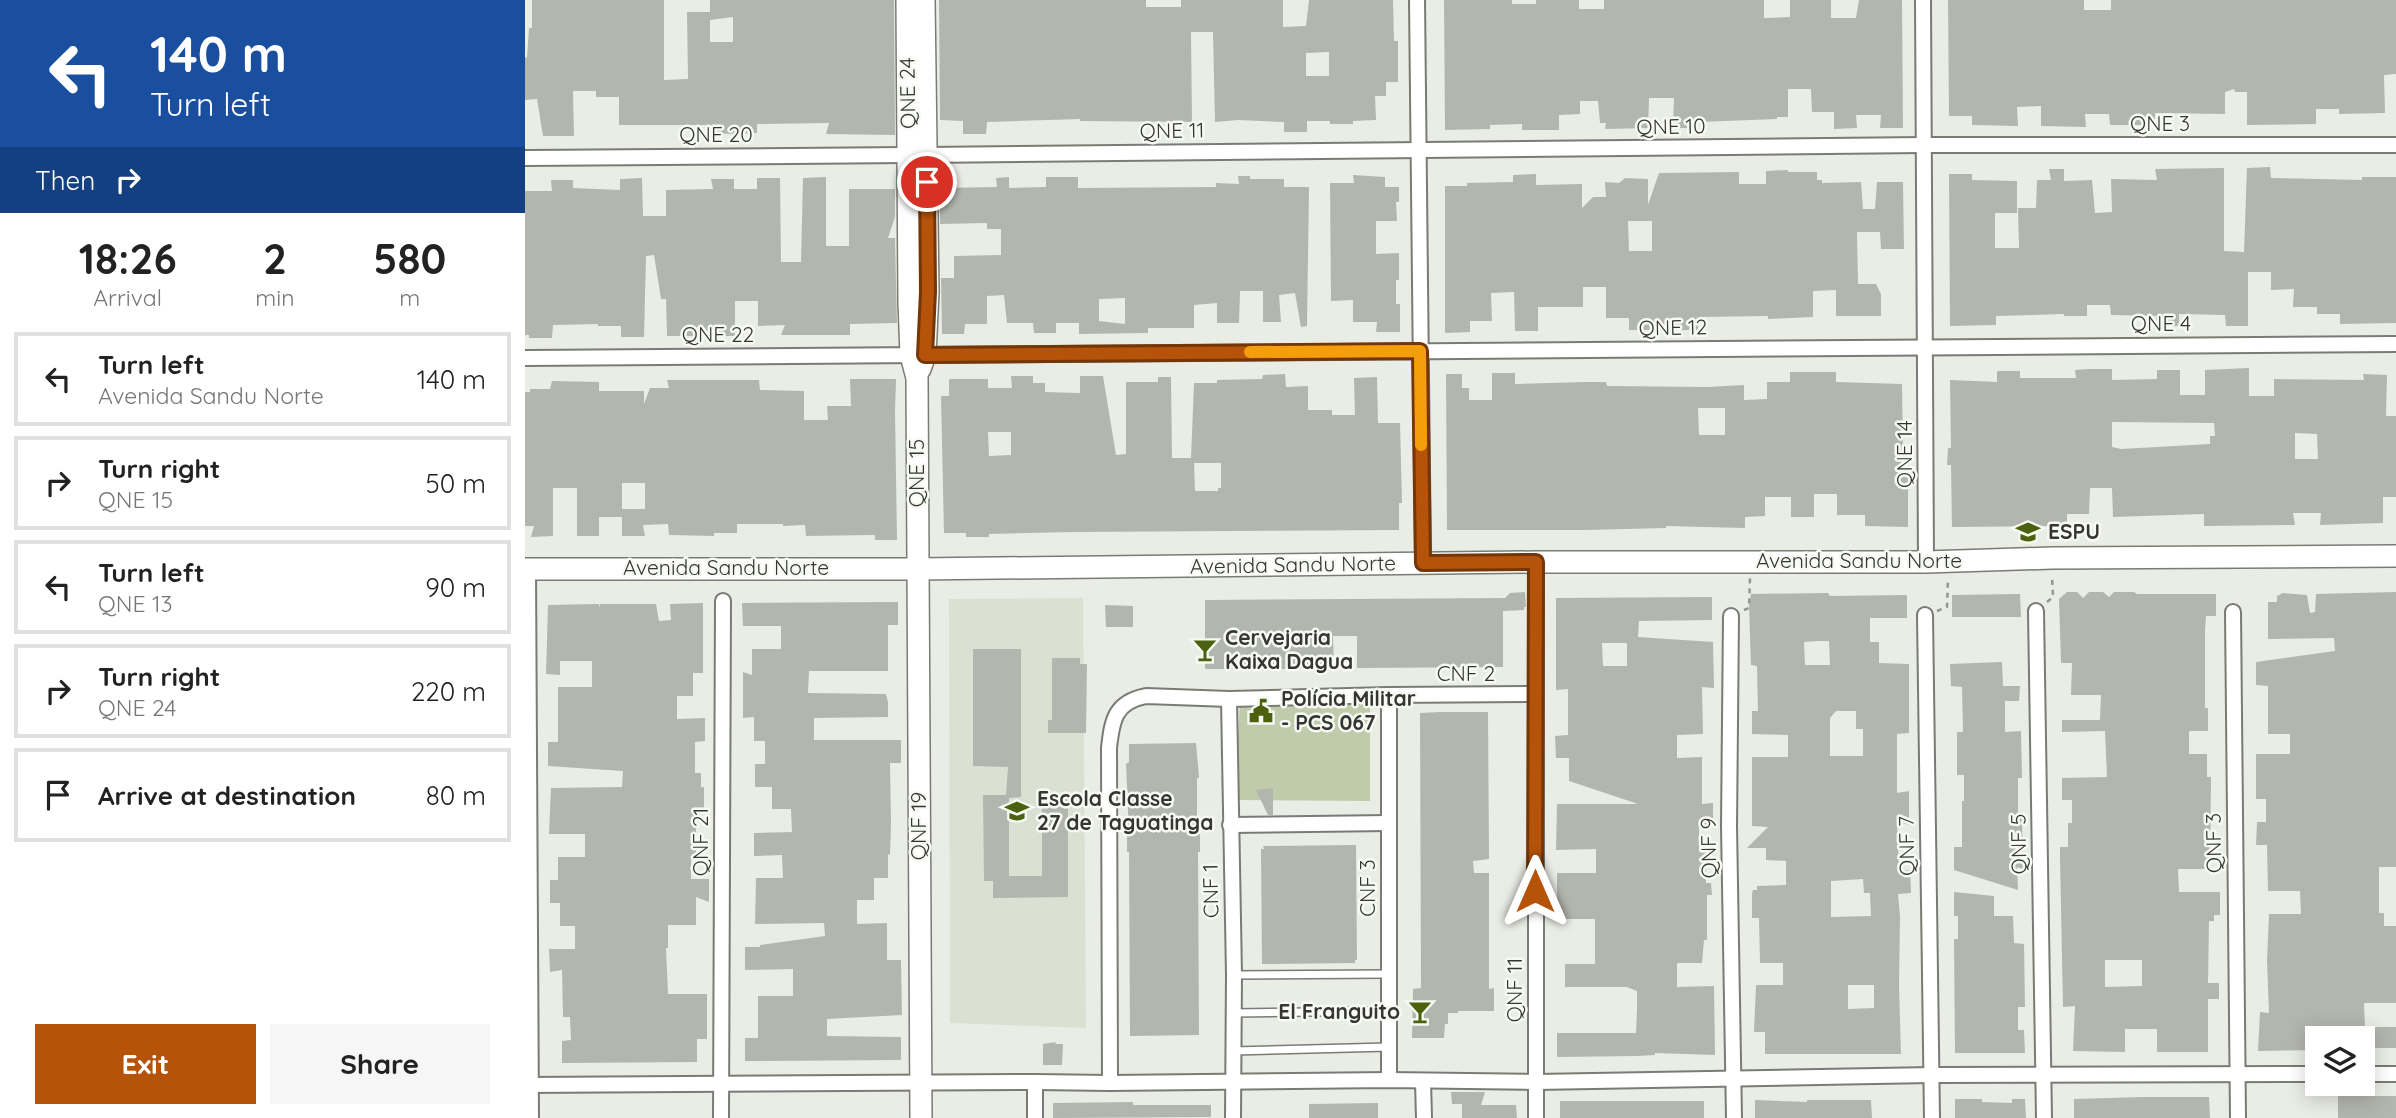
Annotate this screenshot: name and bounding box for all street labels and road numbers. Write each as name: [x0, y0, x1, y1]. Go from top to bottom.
street label: QNE 24: [893, 57, 921, 129]
street label: QNE 3: [2130, 110, 2190, 136]
street label: QNE 10: [1636, 112, 1706, 140]
street label: QNE 11: [1139, 116, 1205, 144]
street label: QNE 20: [679, 121, 753, 147]
street label: QNE 4: [2131, 310, 2191, 336]
street label: QNE 12: [1638, 313, 1708, 341]
street label: QNE 22: [682, 321, 754, 347]
street label: QNE 14: [1891, 420, 1917, 488]
street label: QNE 15: [903, 439, 929, 507]
street label: Avenida Sandu Norte: [1756, 547, 1962, 573]
street label: Avenida Sandu Norte: [1190, 549, 1396, 579]
street label: Avenida Sandu Norte: [623, 554, 829, 580]
street label: CNF 2: [1437, 660, 1495, 686]
street label: QNF 19: [905, 792, 931, 860]
street label: QNF 21: [687, 808, 713, 876]
street label: QNF 5: [2004, 813, 2032, 875]
street label: QNF 3: [2199, 813, 2227, 873]
street label: QNF 7: [1892, 816, 1920, 876]
street label: QNF 9: [1694, 817, 1722, 879]
street label: CNF 3: [1354, 859, 1380, 917]
street label: CNF 1: [1197, 864, 1223, 918]
street label: QNF 11: [1501, 958, 1527, 1022]

